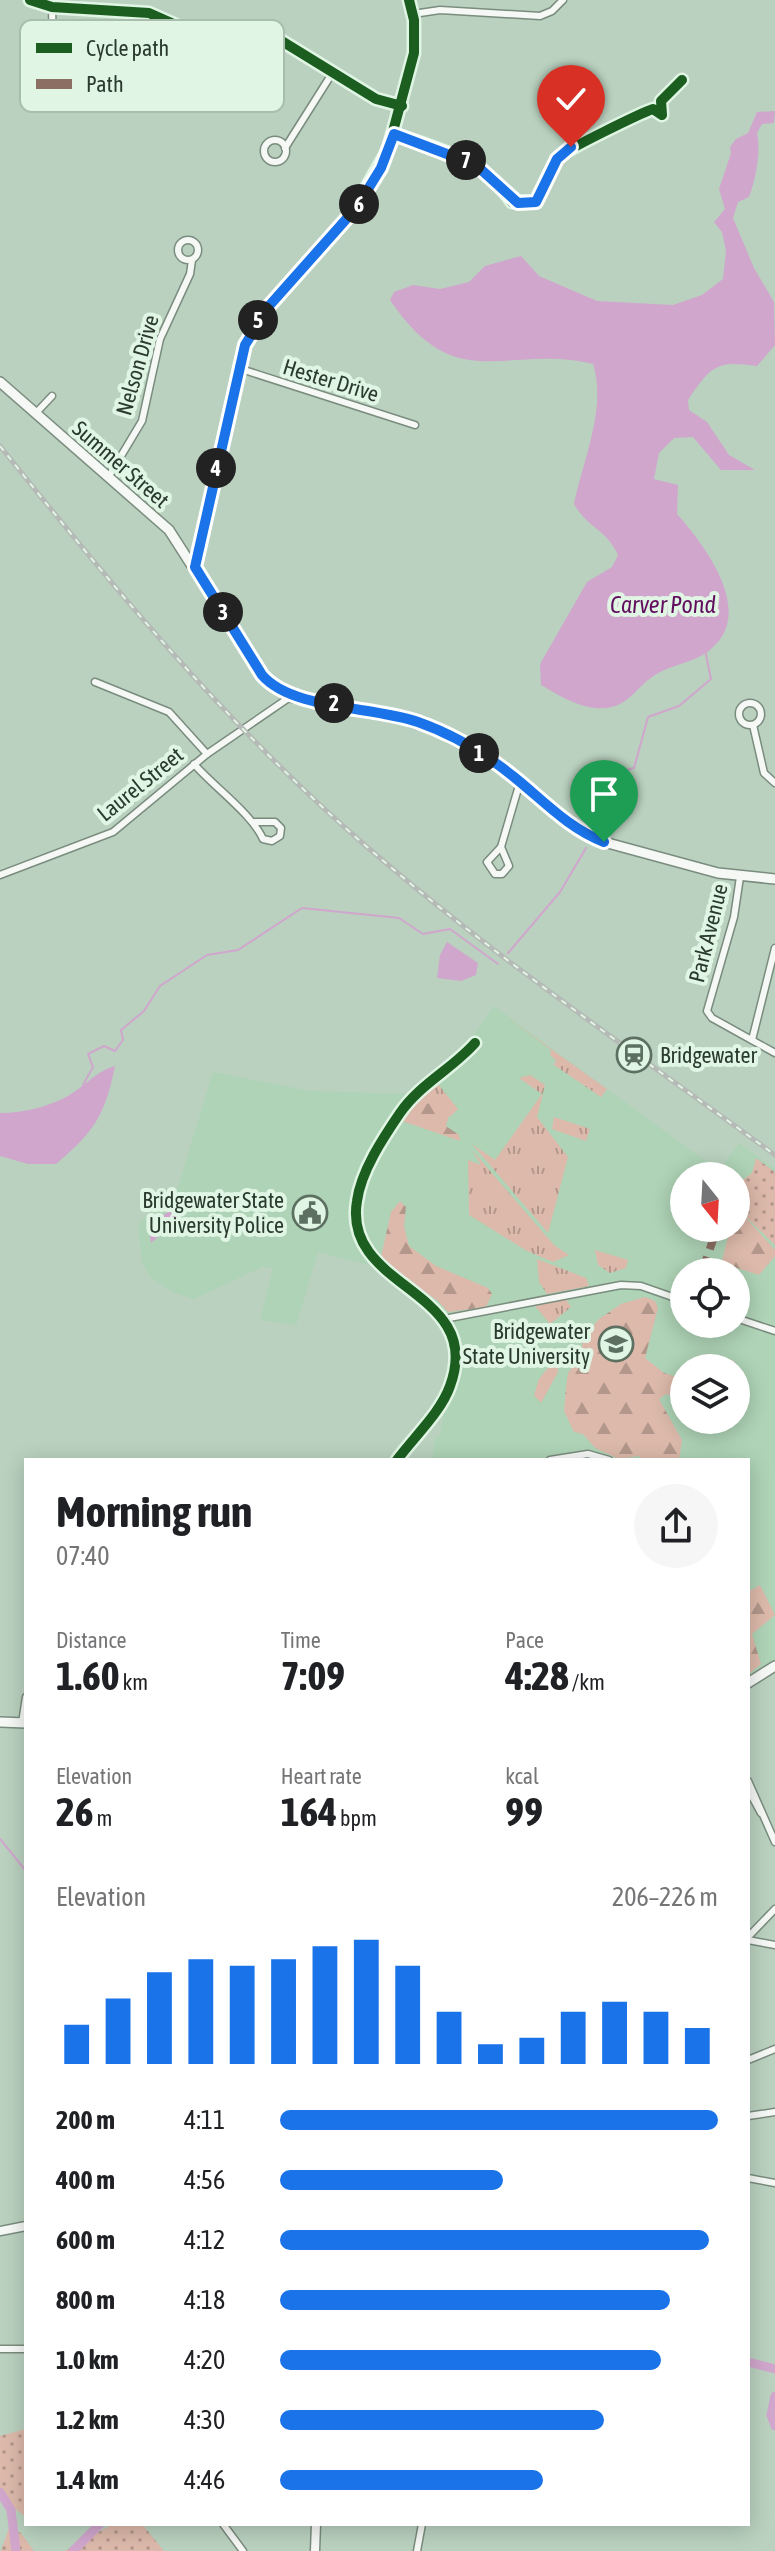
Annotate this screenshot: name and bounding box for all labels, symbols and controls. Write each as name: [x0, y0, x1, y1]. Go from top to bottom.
legend: [20, 20, 284, 112]
text: Cycle path: [86, 35, 169, 61]
pin: [537, 65, 605, 147]
text: Path: [86, 71, 124, 97]
icon: check: [549, 77, 593, 121]
pin: 7: [446, 140, 486, 180]
text: 7: [461, 147, 471, 173]
pin: 6: [339, 184, 379, 224]
text: 6: [354, 191, 364, 217]
pin: 5: [238, 300, 278, 340]
text: 5: [253, 307, 263, 333]
street label: Nelson Drive: [110, 312, 164, 418]
street label: Hester Drive: [280, 353, 382, 407]
street label: Summer Street: [67, 415, 175, 513]
pin: 4: [196, 448, 236, 488]
text: 4: [211, 455, 221, 481]
water label: Carver Pond: [610, 591, 716, 618]
pin: 3: [203, 592, 243, 632]
text: 3: [218, 599, 228, 625]
pin: 2: [314, 683, 354, 723]
text: 2: [329, 690, 339, 716]
pin: 1: [459, 733, 499, 773]
text: 1: [474, 740, 484, 766]
street label: Laurel Street: [92, 741, 188, 827]
pin: [570, 760, 638, 842]
icon: arrive: [582, 772, 626, 816]
street label: Park Avenue: [683, 881, 733, 985]
station icon: Bridgewater: [615, 1036, 653, 1074]
place label: Bridgewater: [660, 1042, 757, 1068]
north arrow: [670, 1162, 750, 1242]
map controls: [670, 1162, 750, 1434]
place label: Bridgewater State University Police: [142, 1187, 284, 1238]
public building icon: Bridgewater State University Police: [291, 1194, 329, 1232]
button: locate: [670, 1258, 750, 1338]
place label: Bridgewater State University: [463, 1318, 591, 1369]
school or university icon: Bridgewater State University: [597, 1325, 635, 1363]
button: layers: [670, 1354, 750, 1434]
button: share: [634, 1484, 718, 1568]
text: Morning run: [56, 1486, 252, 1536]
text: 07:40: [56, 1541, 110, 1571]
text: Distance: [56, 1627, 127, 1653]
text: Time: [281, 1627, 321, 1653]
text: Pace: [505, 1627, 544, 1653]
text: 1.60: [56, 1653, 120, 1698]
text: 7:09: [281, 1653, 345, 1698]
text: 4:28: [505, 1653, 569, 1698]
text: km: [120, 1669, 148, 1695]
text: /km: [569, 1669, 605, 1695]
text: Elevation: [56, 1763, 132, 1789]
text: Heart rate: [281, 1763, 362, 1789]
text: kcal: [505, 1763, 539, 1789]
text: 26: [56, 1789, 94, 1834]
text: 164: [281, 1789, 337, 1834]
text: 99: [505, 1789, 543, 1834]
text: m: [94, 1805, 112, 1831]
text: bpm: [337, 1805, 377, 1831]
text: Elevation: [56, 1882, 146, 1912]
text: 206–226 m: [612, 1882, 718, 1912]
text: 200 m: [56, 2105, 115, 2135]
text: 4:11: [184, 2105, 225, 2135]
text: 400 m: [56, 2165, 115, 2195]
text: 4:56: [184, 2165, 225, 2195]
text: 600 m: [56, 2225, 115, 2255]
text: 4:12: [184, 2225, 225, 2255]
text: 800 m: [56, 2285, 115, 2315]
text: 4:18: [184, 2285, 225, 2315]
text: 1.0 km: [56, 2345, 119, 2375]
text: 4:20: [184, 2345, 225, 2375]
text: 1.2 km: [56, 2405, 119, 2435]
text: 4:30: [184, 2405, 225, 2435]
text: 1.4 km: [56, 2465, 119, 2495]
text: 4:46: [184, 2465, 225, 2495]

